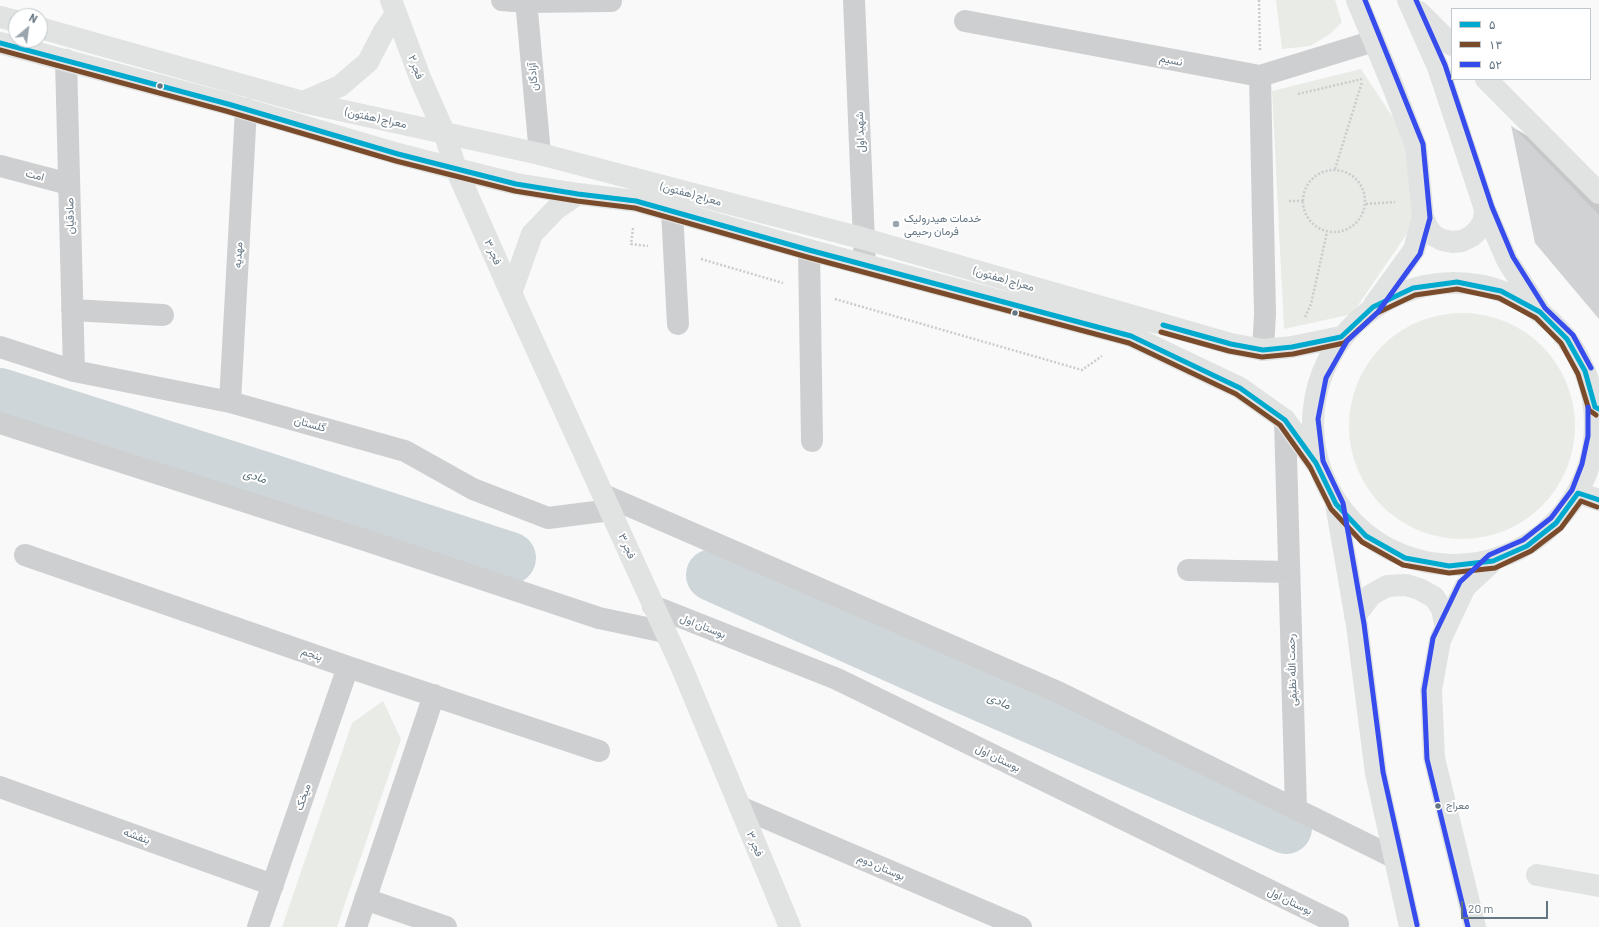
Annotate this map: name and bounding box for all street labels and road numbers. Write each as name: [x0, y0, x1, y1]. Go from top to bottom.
street label: نسیم: [1158, 51, 1184, 69]
street label: فجر ۲: [405, 53, 427, 81]
street label: آزادگان: [525, 62, 541, 92]
street label: معراج (هفتون): [344, 105, 408, 131]
street label: شهید اول: [853, 111, 867, 153]
street label: امت: [24, 166, 46, 184]
street label: معراج (هفتون): [659, 179, 723, 209]
street label: صادقیان: [63, 198, 77, 234]
street label: فجر ۳: [482, 237, 504, 267]
street label: مهدیه: [231, 242, 245, 268]
street label: معراج (هفتون): [972, 264, 1036, 294]
street label: گلستان: [293, 413, 327, 435]
street label: فجر ۳: [616, 531, 638, 561]
street label: بوستان اول: [678, 611, 728, 641]
street label: رحمت الله نظیفی: [1284, 634, 1300, 706]
street label: پنجم: [300, 644, 324, 664]
street label: بوستان اول: [974, 742, 1022, 774]
street label: میخک: [292, 782, 314, 812]
street label: بنفشه: [122, 825, 152, 847]
street label: فجر ۳: [744, 829, 766, 859]
street label: بوستان دوم: [855, 851, 907, 883]
street label: بوستان اول: [1266, 885, 1314, 917]

